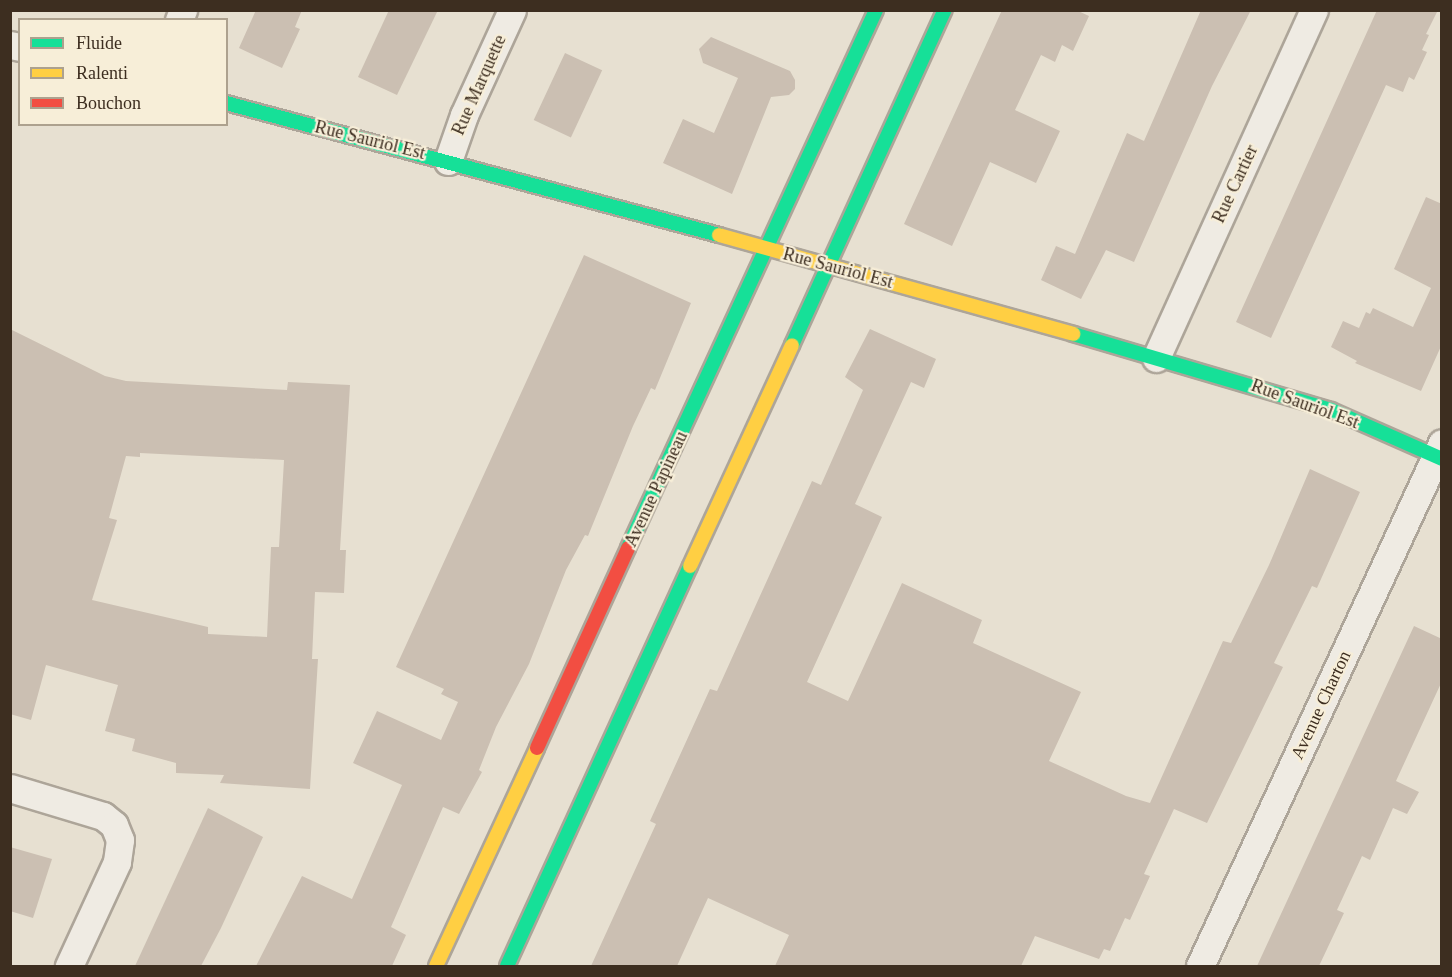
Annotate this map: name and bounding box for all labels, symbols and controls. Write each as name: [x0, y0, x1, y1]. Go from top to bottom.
legend: [18, 18, 228, 126]
street label: Rue Marquette: [447, 32, 511, 138]
text: Fluide: [76, 33, 122, 53]
text: Ralenti: [76, 63, 128, 83]
text: Bouchon: [76, 93, 141, 113]
street label: Rue Sauriol Est: [313, 116, 427, 164]
street label: Rue Cartier: [1208, 142, 1262, 226]
street label: Rue Sauriol Est: [781, 243, 895, 293]
street label: Rue Sauriol Est: [1248, 375, 1362, 433]
street label: Avenue Papineau: [620, 428, 692, 550]
street label: Avenue Charton: [1286, 647, 1356, 763]

